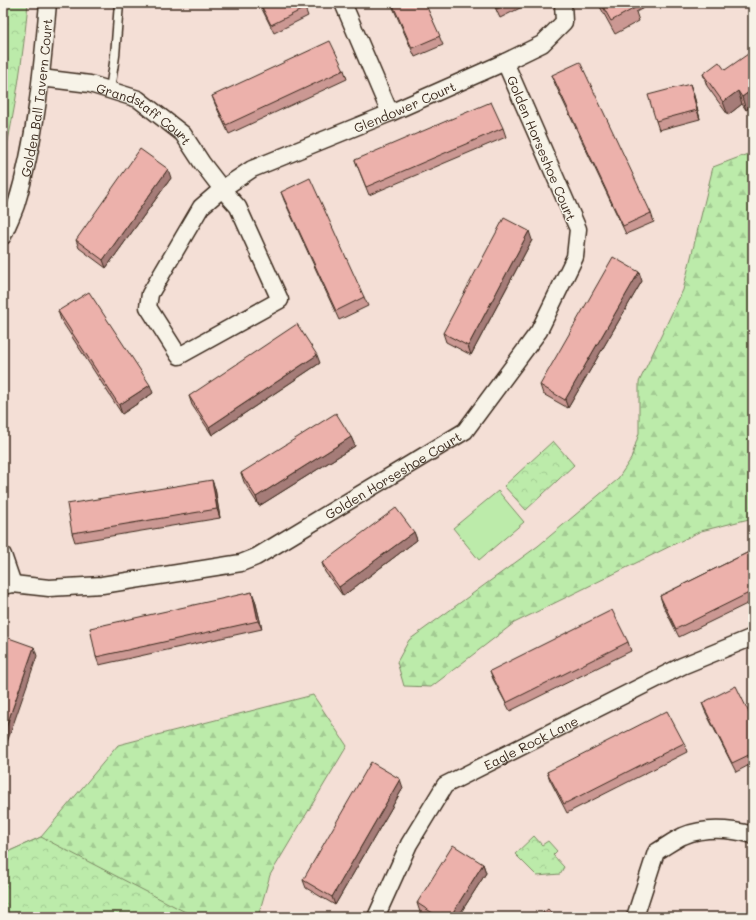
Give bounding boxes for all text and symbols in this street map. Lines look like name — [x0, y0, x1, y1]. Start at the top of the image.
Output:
street label: Golden Ball Tavern Court — [16, 18, 55, 179]
street label: Golden Horseshoe Court — [504, 73, 580, 223]
street label: Glendower Court — [351, 77, 458, 135]
street label: Grandstaff Court — [94, 78, 196, 148]
street label: Golden Horseshoe Court — [321, 427, 464, 522]
street label: Eagle Rock Lane — [480, 711, 581, 773]

